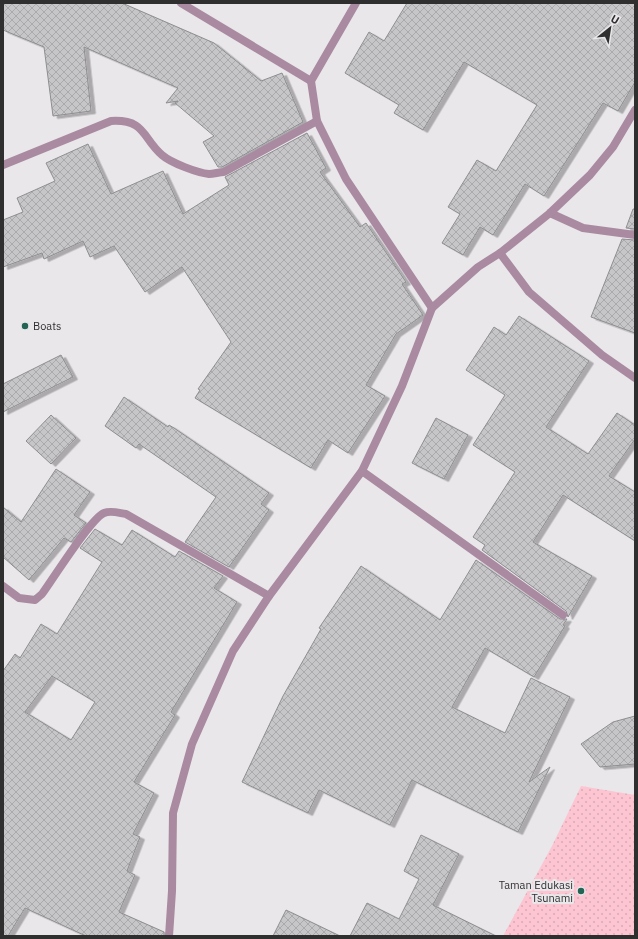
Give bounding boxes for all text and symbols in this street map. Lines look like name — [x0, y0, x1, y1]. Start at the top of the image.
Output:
north arrow — [590, 8, 630, 48]
text: U — [608, 11, 622, 27]
place label: Boats — [33, 319, 61, 333]
marker: Boats — [20, 321, 30, 331]
place label: Taman Edukasi Tsunami — [499, 878, 573, 905]
marker: Taman Edukasi Tsunami — [576, 886, 586, 896]

